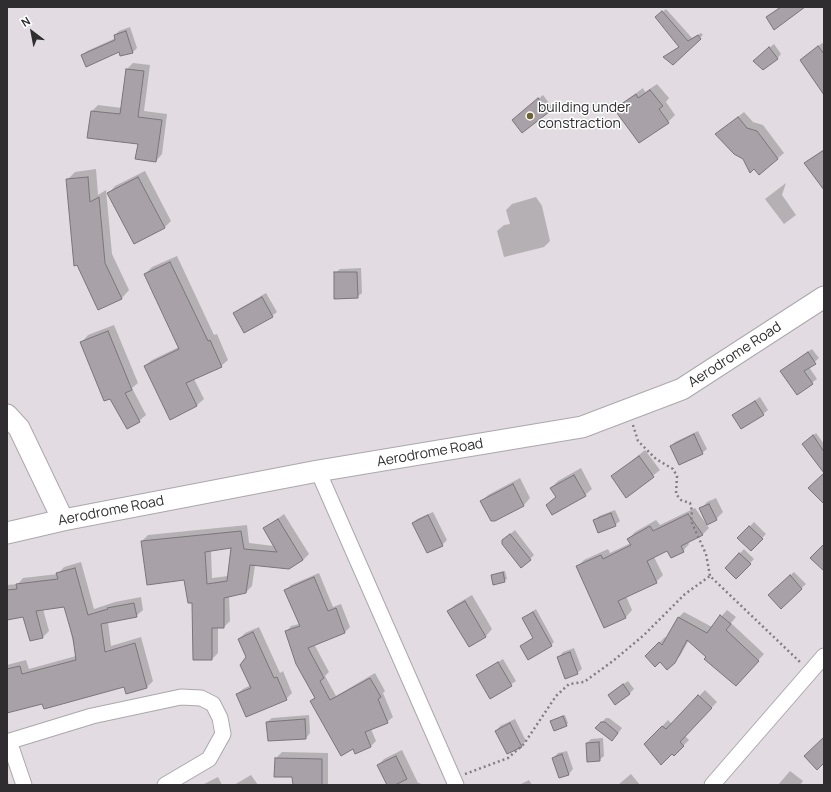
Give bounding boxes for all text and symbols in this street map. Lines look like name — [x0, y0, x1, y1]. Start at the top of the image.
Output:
north arrow — [12, 12, 52, 52]
text: N — [18, 13, 33, 30]
place label: building under constraction — [538, 100, 630, 132]
marker: building under constraction — [525, 111, 535, 121]
street label: Aerodrome Road — [685, 319, 785, 391]
street label: Aerodrome Road — [376, 435, 484, 471]
street label: Aerodrome Road — [57, 492, 165, 530]

